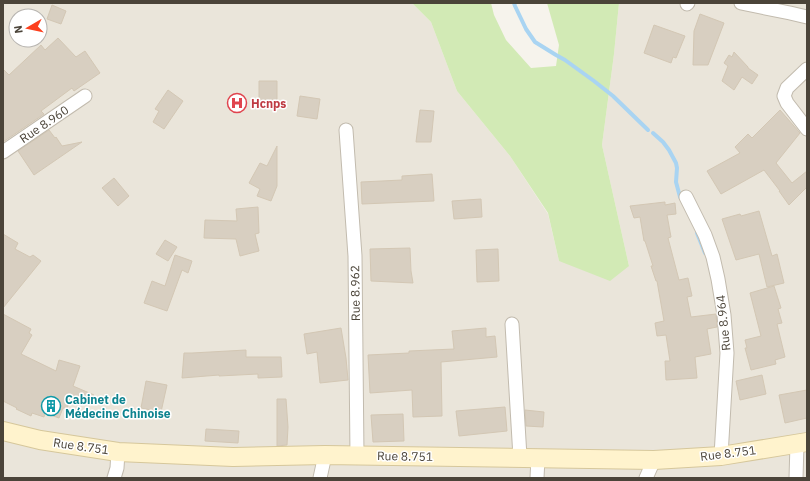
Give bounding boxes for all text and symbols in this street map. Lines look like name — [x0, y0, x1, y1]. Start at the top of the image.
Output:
north arrow — [8, 8, 48, 48]
text: N — [11, 25, 26, 35]
hospital icon: Hcnps — [226, 92, 248, 114]
place label: Hcnps — [251, 96, 286, 111]
street label: Rue 8.960 — [17, 102, 71, 146]
street label: Rue 8.962 — [347, 265, 363, 321]
street label: Rue 8.964 — [713, 294, 733, 352]
place label: Cabinet de Médecine Chinoise — [65, 392, 171, 421]
building icon: Cabinet de Médecine Chinoise — [40, 395, 62, 417]
street label: Rue 8.751 — [52, 435, 110, 457]
street label: Rue 8.751 — [699, 442, 757, 464]
street label: Rue 8.751 — [377, 448, 433, 464]

